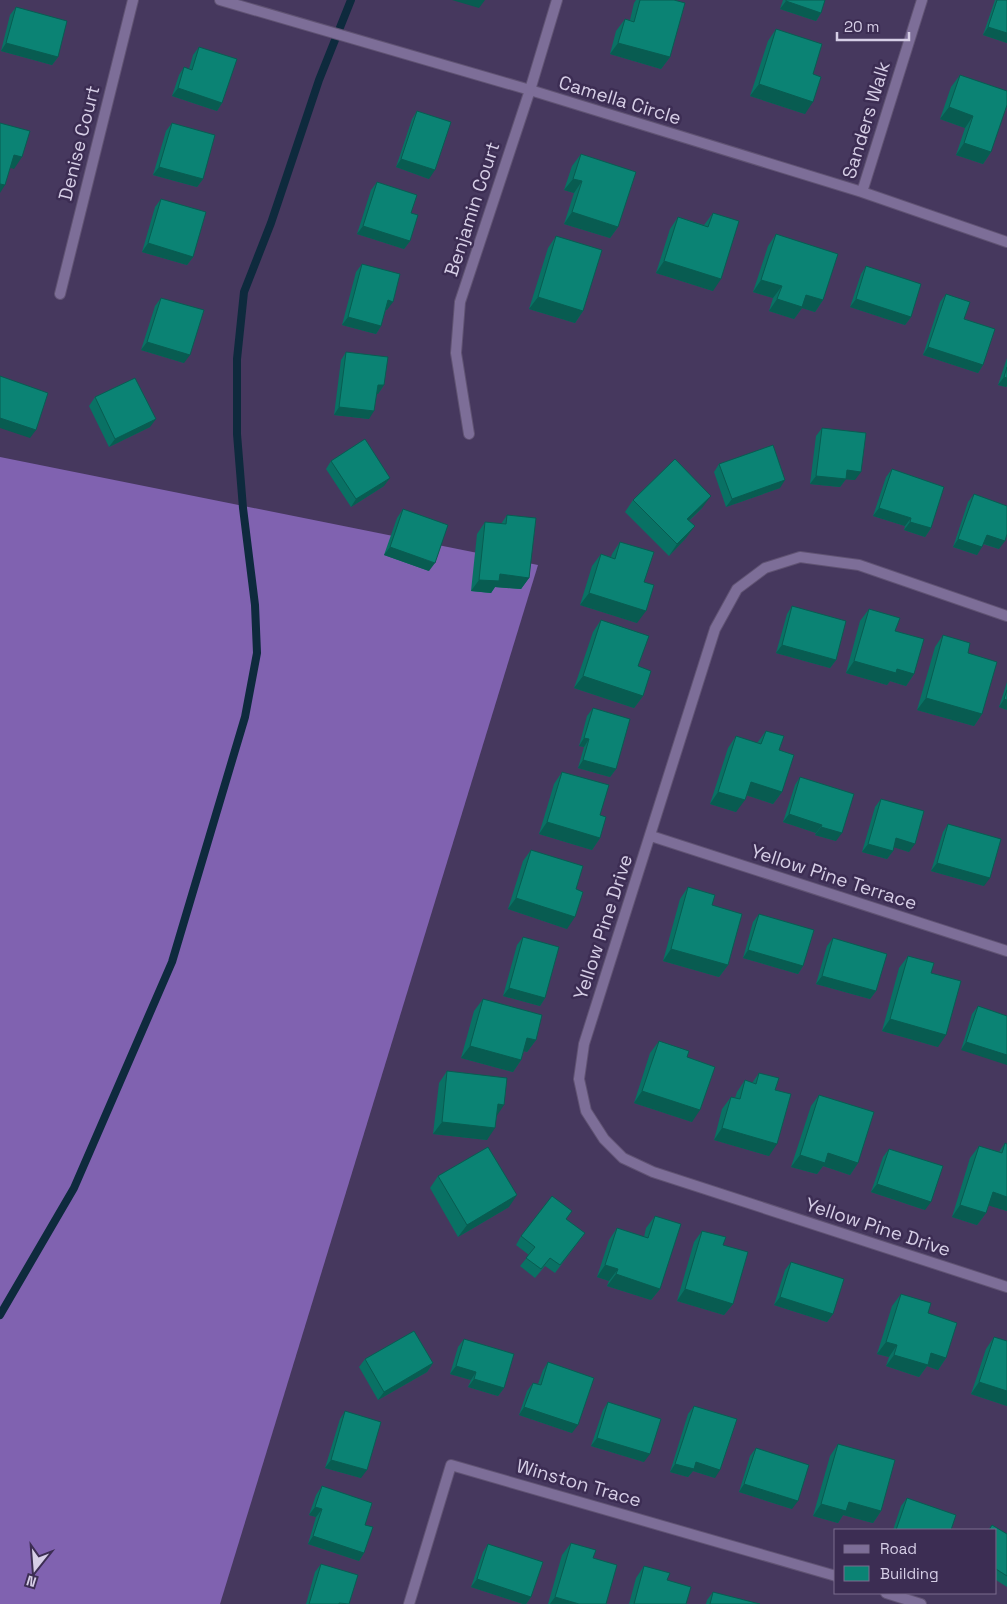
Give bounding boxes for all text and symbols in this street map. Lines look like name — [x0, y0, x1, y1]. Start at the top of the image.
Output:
scale bar — [837, 10, 910, 42]
text: 20 m — [844, 17, 879, 36]
street label: Sanders Walk — [836, 58, 896, 182]
street label: Camella Circle — [556, 70, 684, 130]
street label: Denise Court — [53, 83, 105, 203]
street label: Benjamin Court — [438, 139, 506, 279]
street label: Yellow Pine Terrace — [748, 838, 920, 916]
street label: Yellow Pine Drive — [568, 851, 638, 1003]
street label: Yellow Pine Drive — [802, 1192, 954, 1262]
street label: Winston Trace — [514, 1453, 644, 1513]
legend — [834, 1529, 997, 1594]
text: Road — [880, 1539, 917, 1558]
north arrow — [10, 1544, 60, 1594]
text: Building — [880, 1564, 939, 1583]
text: N — [24, 1571, 38, 1591]

